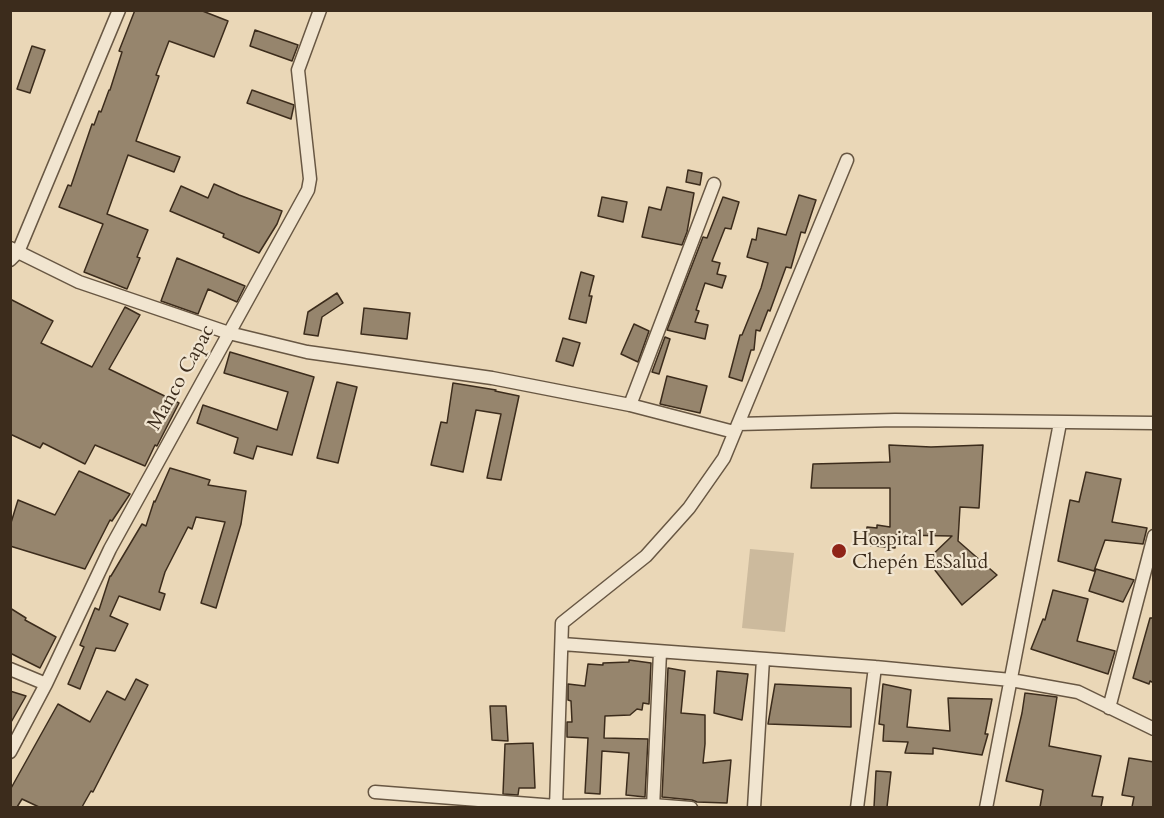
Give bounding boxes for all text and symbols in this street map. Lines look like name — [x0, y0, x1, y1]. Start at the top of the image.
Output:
street label: Manco Capac — [143, 321, 221, 435]
place label: Hospital I Chepén EsSalud — [852, 528, 988, 575]
marker: Hospital I Chepén EsSalud — [830, 542, 848, 560]

